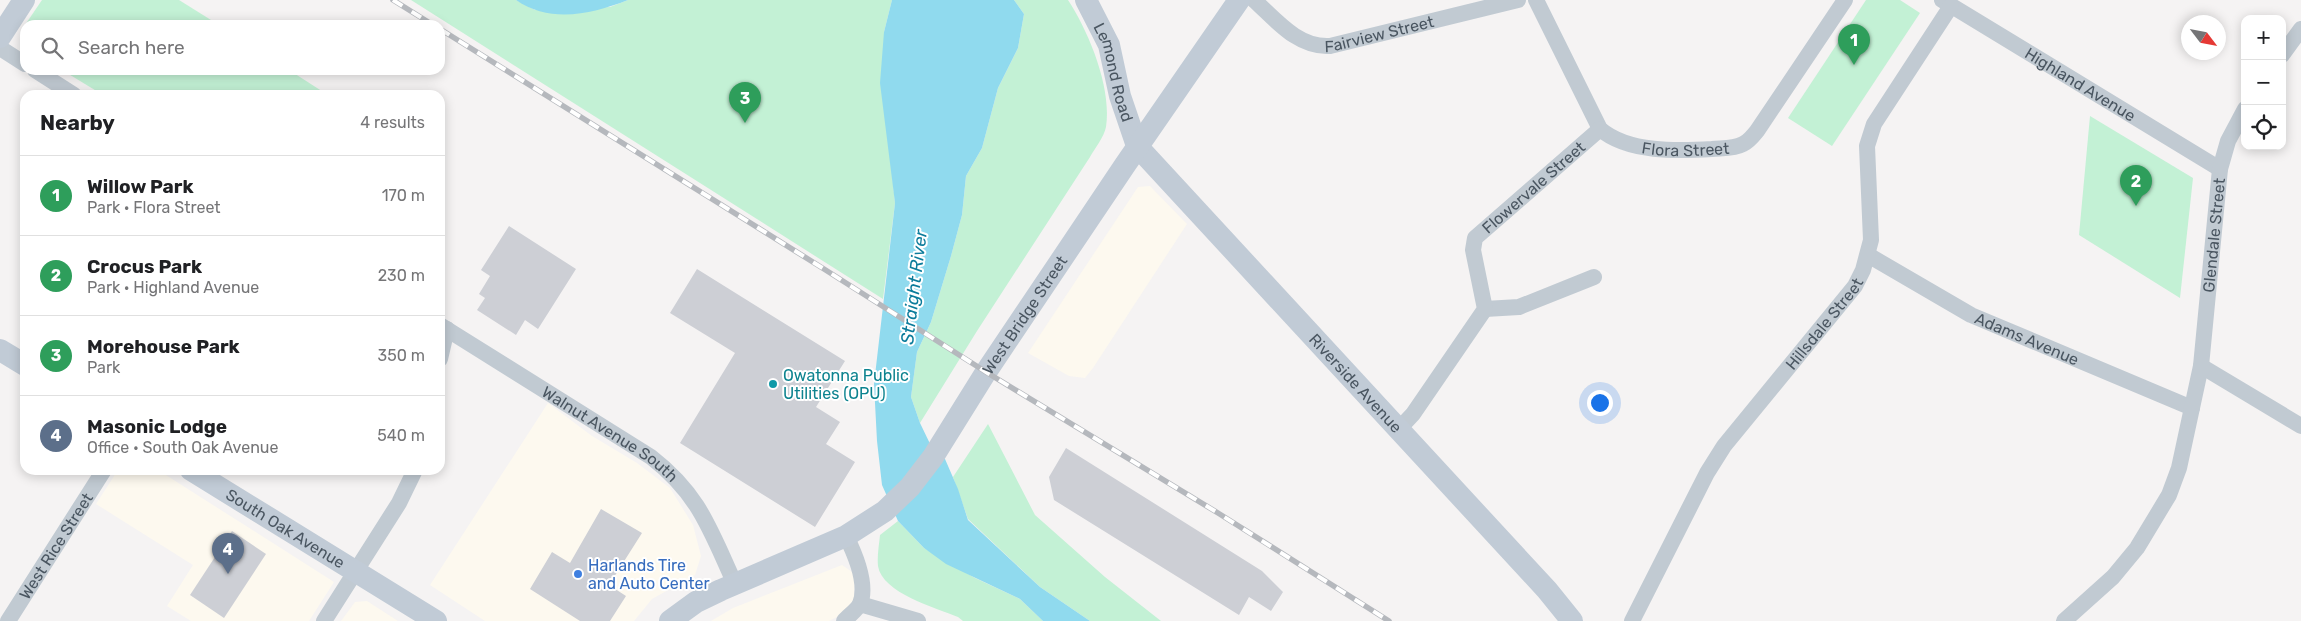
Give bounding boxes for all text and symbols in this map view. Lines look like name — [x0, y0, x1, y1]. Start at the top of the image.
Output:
street label: Fairview Street — [1324, 11, 1436, 56]
north arrow — [2181, 15, 2226, 60]
map controls — [2241, 15, 2286, 150]
button: + — [2241, 15, 2286, 60]
search box — [20, 20, 445, 75]
street label: Lemond Road — [1090, 20, 1138, 124]
pin: 1 — [1838, 24, 1870, 65]
icon: search — [38, 34, 66, 62]
text: Search here — [78, 36, 185, 59]
street label: Highland Avenue — [2022, 43, 2139, 125]
button: − — [2241, 60, 2286, 105]
pin: 3 — [729, 82, 761, 123]
button: locate — [2241, 105, 2286, 150]
text: Nearby — [40, 110, 115, 135]
text: 4 results — [360, 113, 425, 132]
street label: Flowervale Street — [1478, 137, 1589, 237]
street label: Flora Street — [1641, 138, 1730, 160]
pin: 2 — [2120, 165, 2152, 206]
text: Willow Park — [87, 175, 194, 198]
street label: Glendale Street — [2199, 177, 2229, 293]
text: 1 — [52, 186, 60, 205]
text: 170 m — [382, 186, 425, 205]
text: Park · Flora Street — [87, 198, 221, 217]
water label: Straight River — [896, 227, 932, 346]
street label: West Bridge Street — [978, 252, 1071, 378]
text: Crocus Park — [87, 255, 202, 278]
text: 2 — [51, 266, 61, 285]
text: 230 m — [378, 266, 425, 285]
street label: Hillsdale Street — [1781, 275, 1867, 373]
text: Park · Highland Avenue — [87, 278, 259, 297]
street label: Adams Avenue — [1972, 308, 2082, 369]
street label: Riverside Avenue — [1305, 329, 1406, 436]
text: Morehouse Park — [87, 335, 240, 358]
text: 3 — [51, 346, 61, 365]
text: 350 m — [378, 346, 425, 365]
text: Park — [87, 358, 120, 377]
place label: Owatonna Public Utilities (OPU) — [783, 366, 909, 403]
marker: Owatonna Public Utilities (OPU) — [767, 378, 779, 390]
street label: Walnut Avenue South — [539, 382, 682, 486]
your location — [1587, 390, 1613, 416]
text: Masonic Lodge — [87, 415, 227, 438]
text: 4 — [51, 426, 61, 445]
text: 540 m — [377, 426, 425, 445]
text: Office · South Oak Avenue — [87, 438, 278, 457]
street label: South Oak Avenue — [223, 484, 348, 572]
street label: West Rice Street — [15, 489, 97, 603]
pin: 4 — [212, 533, 244, 574]
place label: Harlands Tire and Auto Center — [588, 556, 710, 593]
marker: Harlands Tire and Auto Center — [572, 568, 584, 580]

